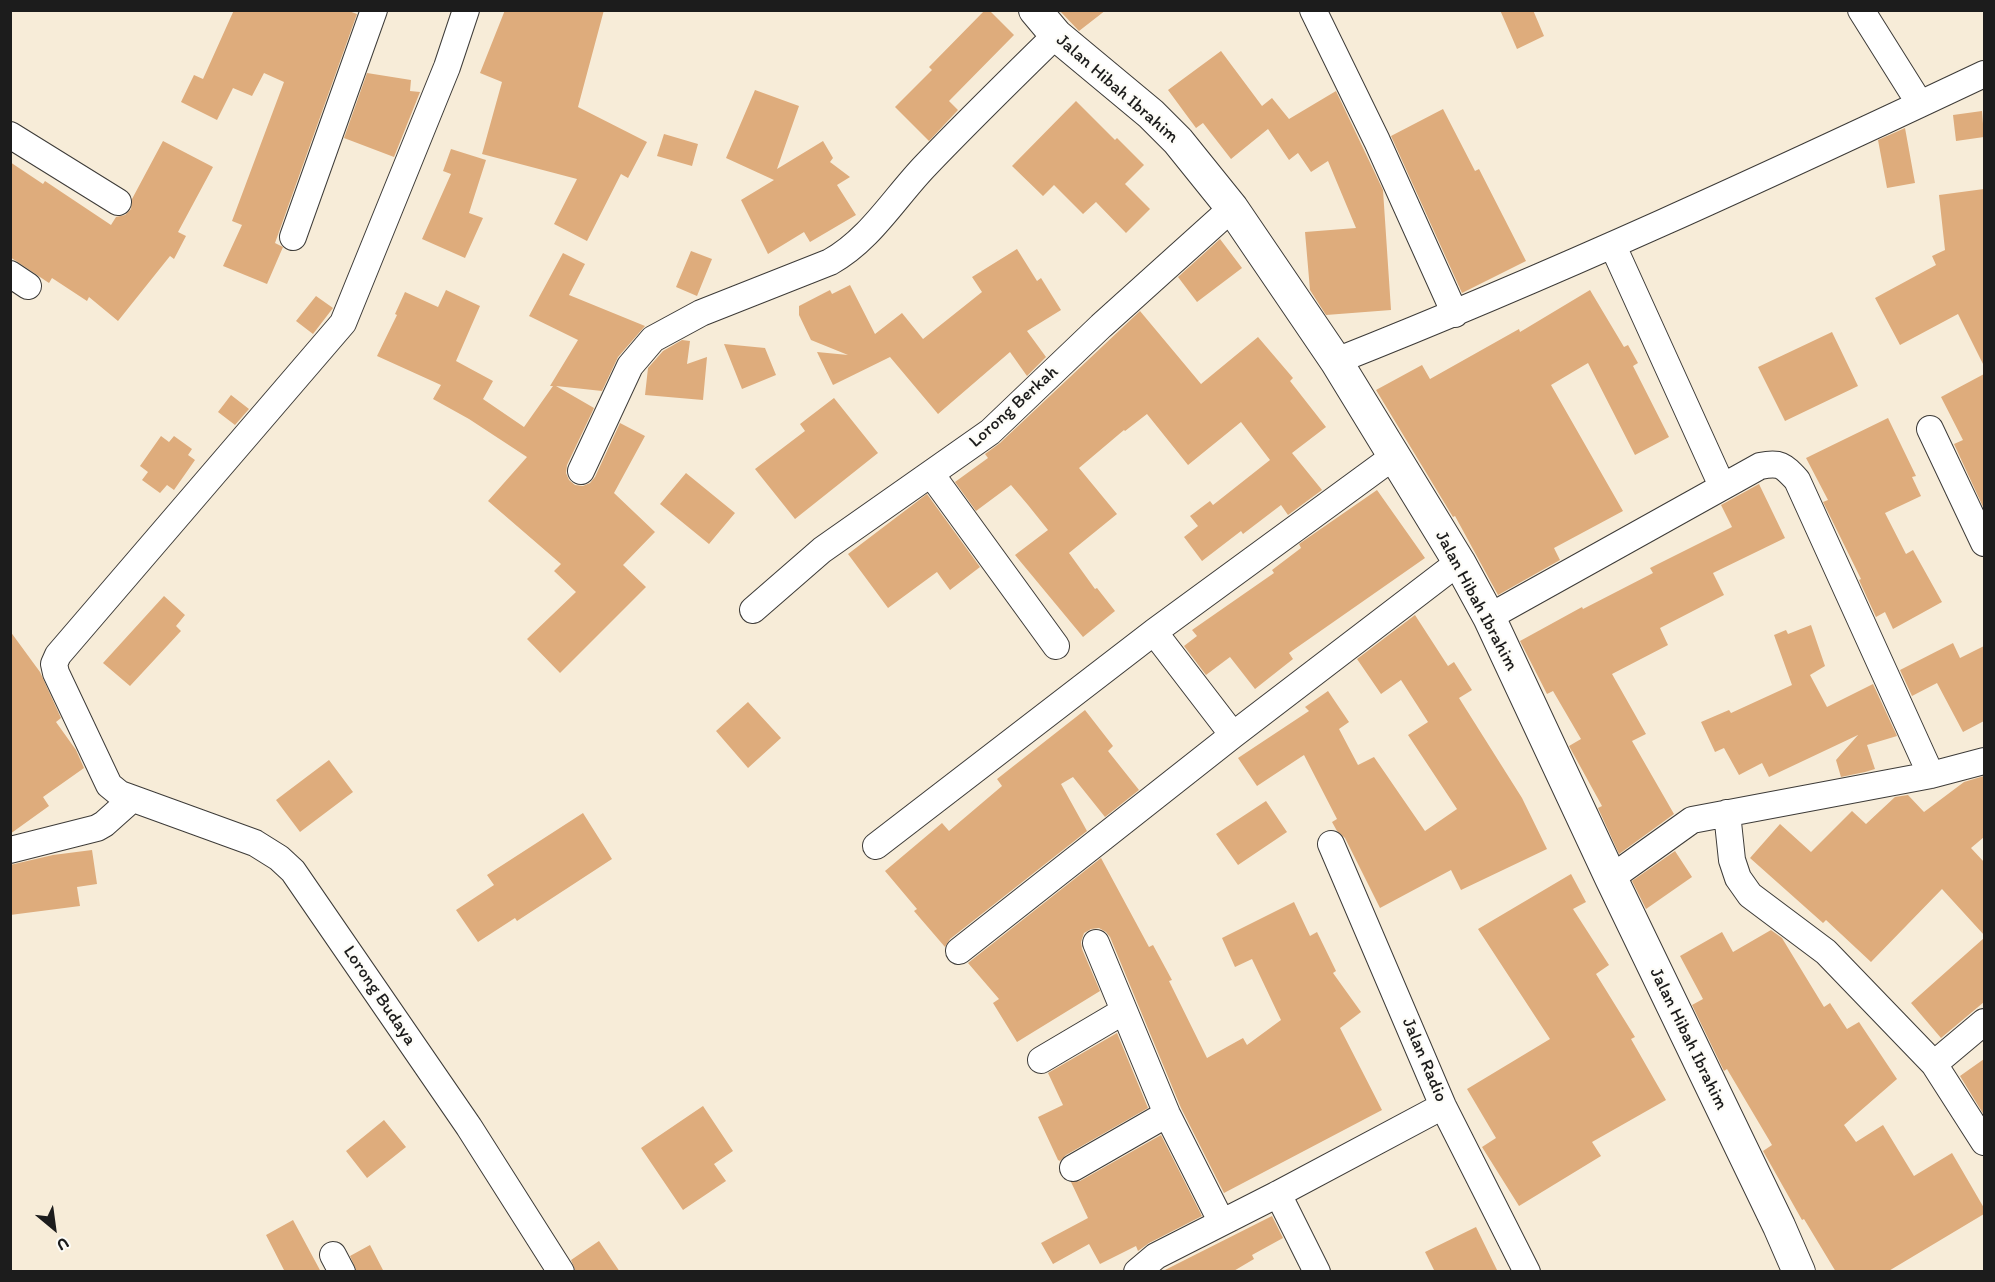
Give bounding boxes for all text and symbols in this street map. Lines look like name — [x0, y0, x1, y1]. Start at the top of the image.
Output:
street label: Jalan Hibah Ibrahim — [1051, 30, 1183, 148]
street label: Lorong Berkah — [965, 361, 1063, 453]
street label: Jalan Hibah Ibrahim — [1430, 527, 1522, 675]
street label: Lorong Budaya — [338, 942, 420, 1050]
street label: Jalan Hibah Ibrahim — [1644, 964, 1732, 1114]
street label: Jalan Radio — [1397, 1015, 1451, 1105]
north arrow — [24, 1198, 84, 1258]
text: U — [54, 1233, 72, 1255]

